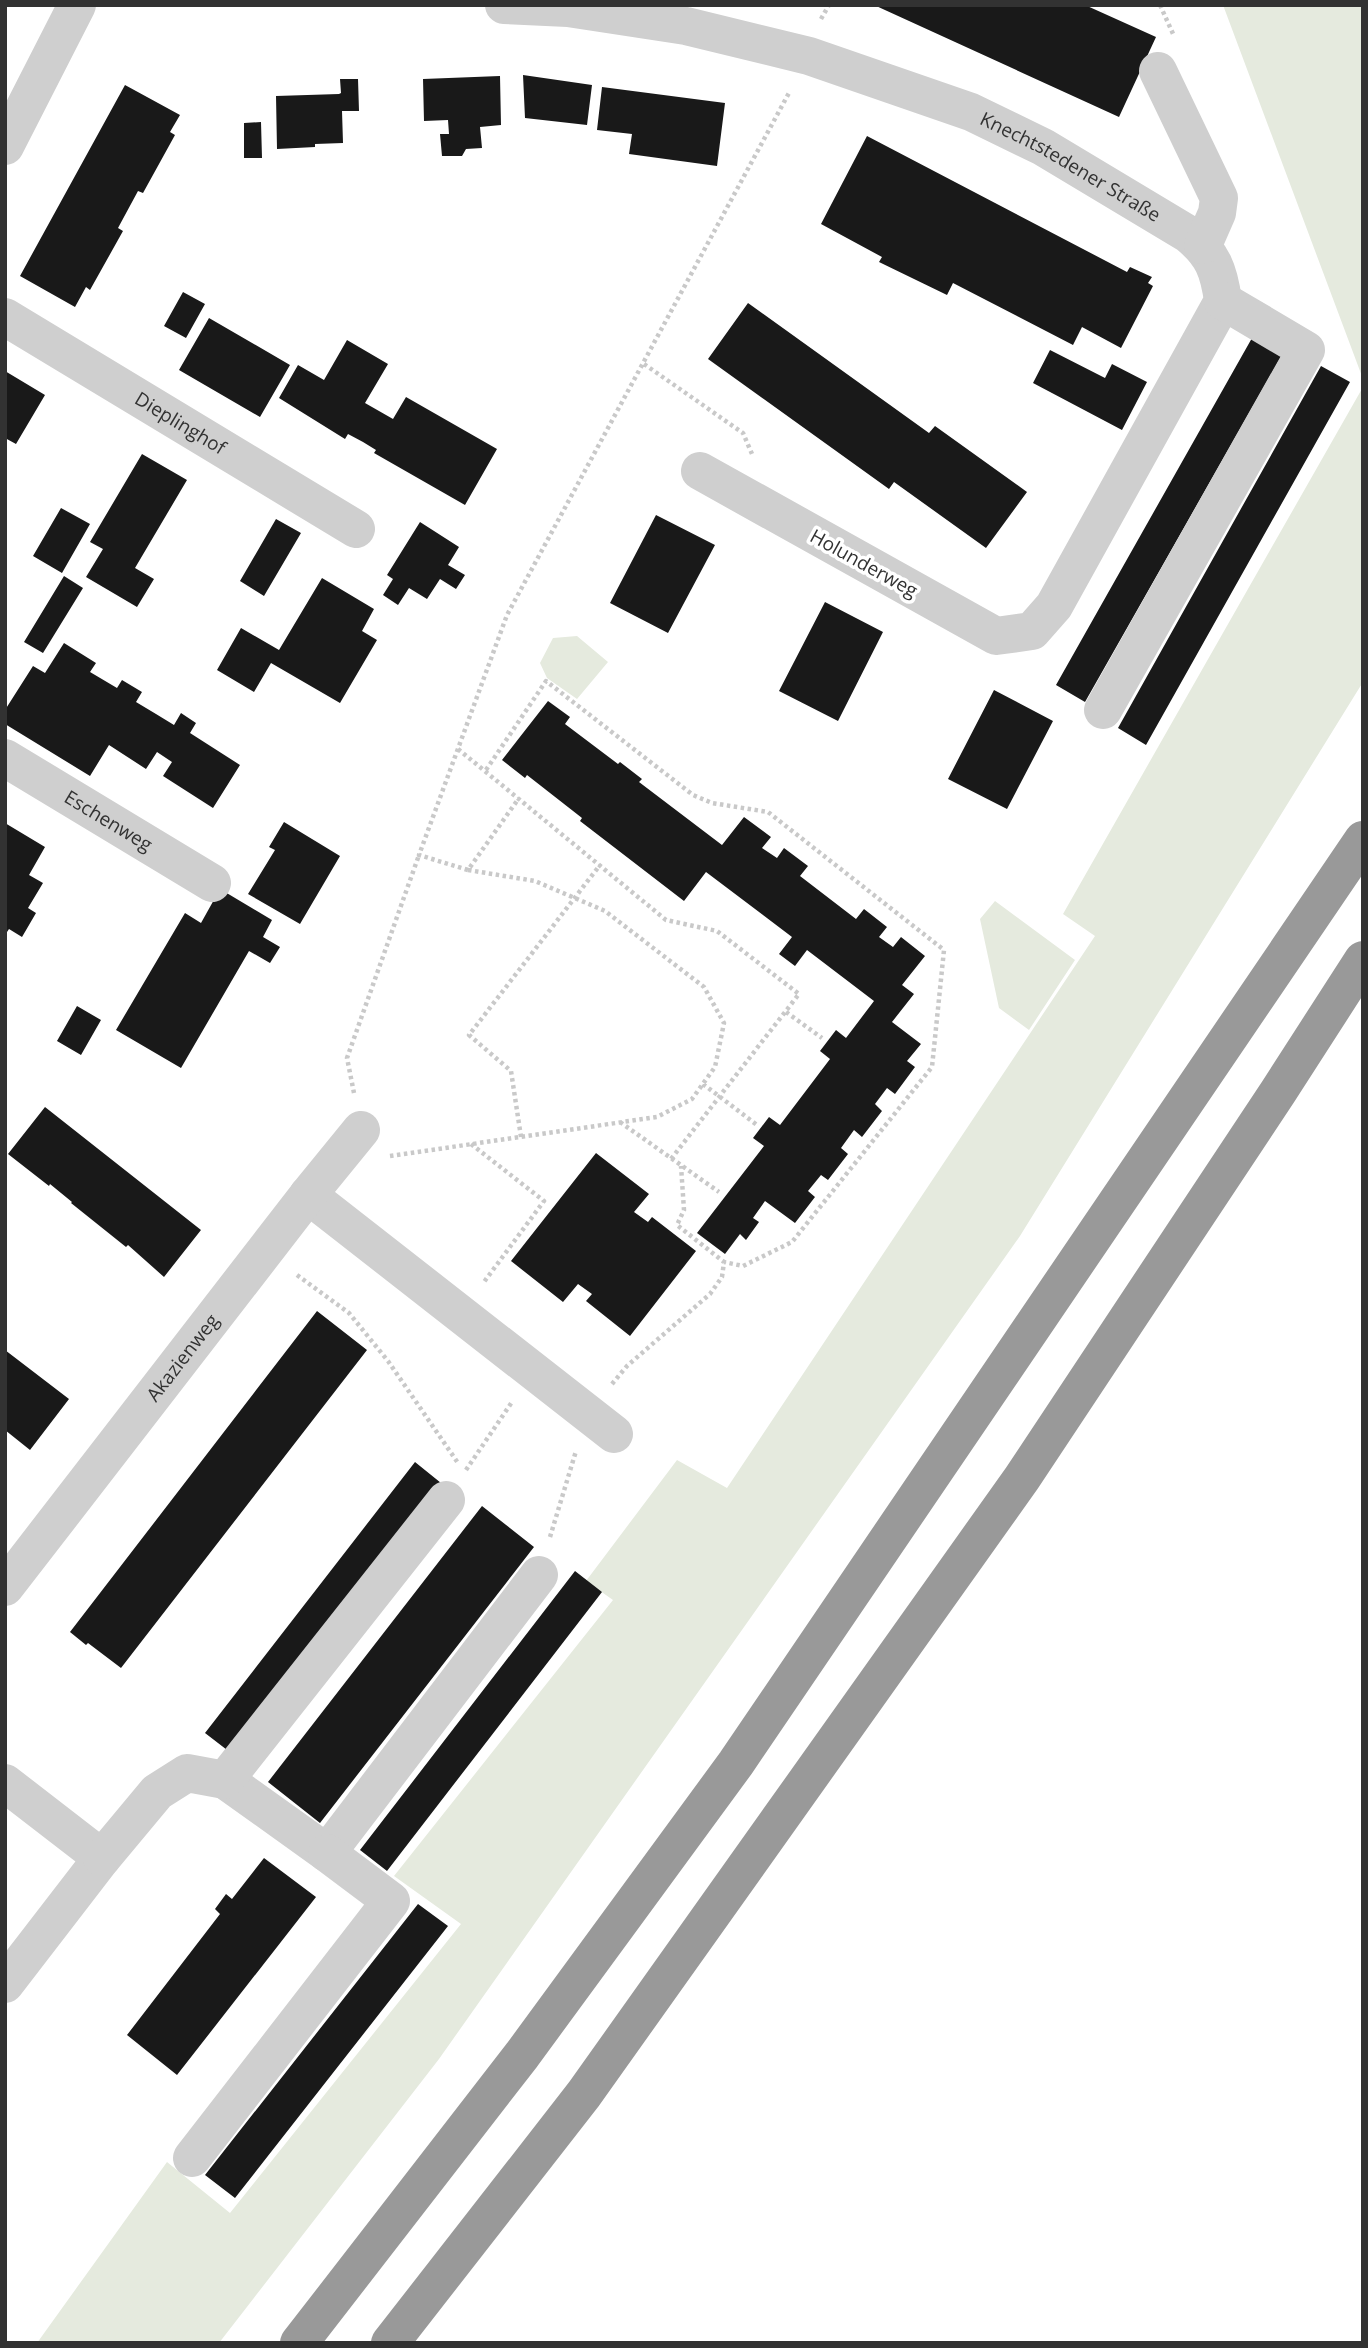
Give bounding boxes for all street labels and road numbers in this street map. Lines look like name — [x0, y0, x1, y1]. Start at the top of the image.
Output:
street label: Knechtstedener Straße — [976, 105, 1166, 228]
street label: Dieplinghof — [130, 385, 232, 461]
street label: Holunderweg — [806, 523, 922, 603]
street label: Eschenweg — [60, 784, 157, 857]
street label: Akazienweg — [140, 1308, 225, 1407]

